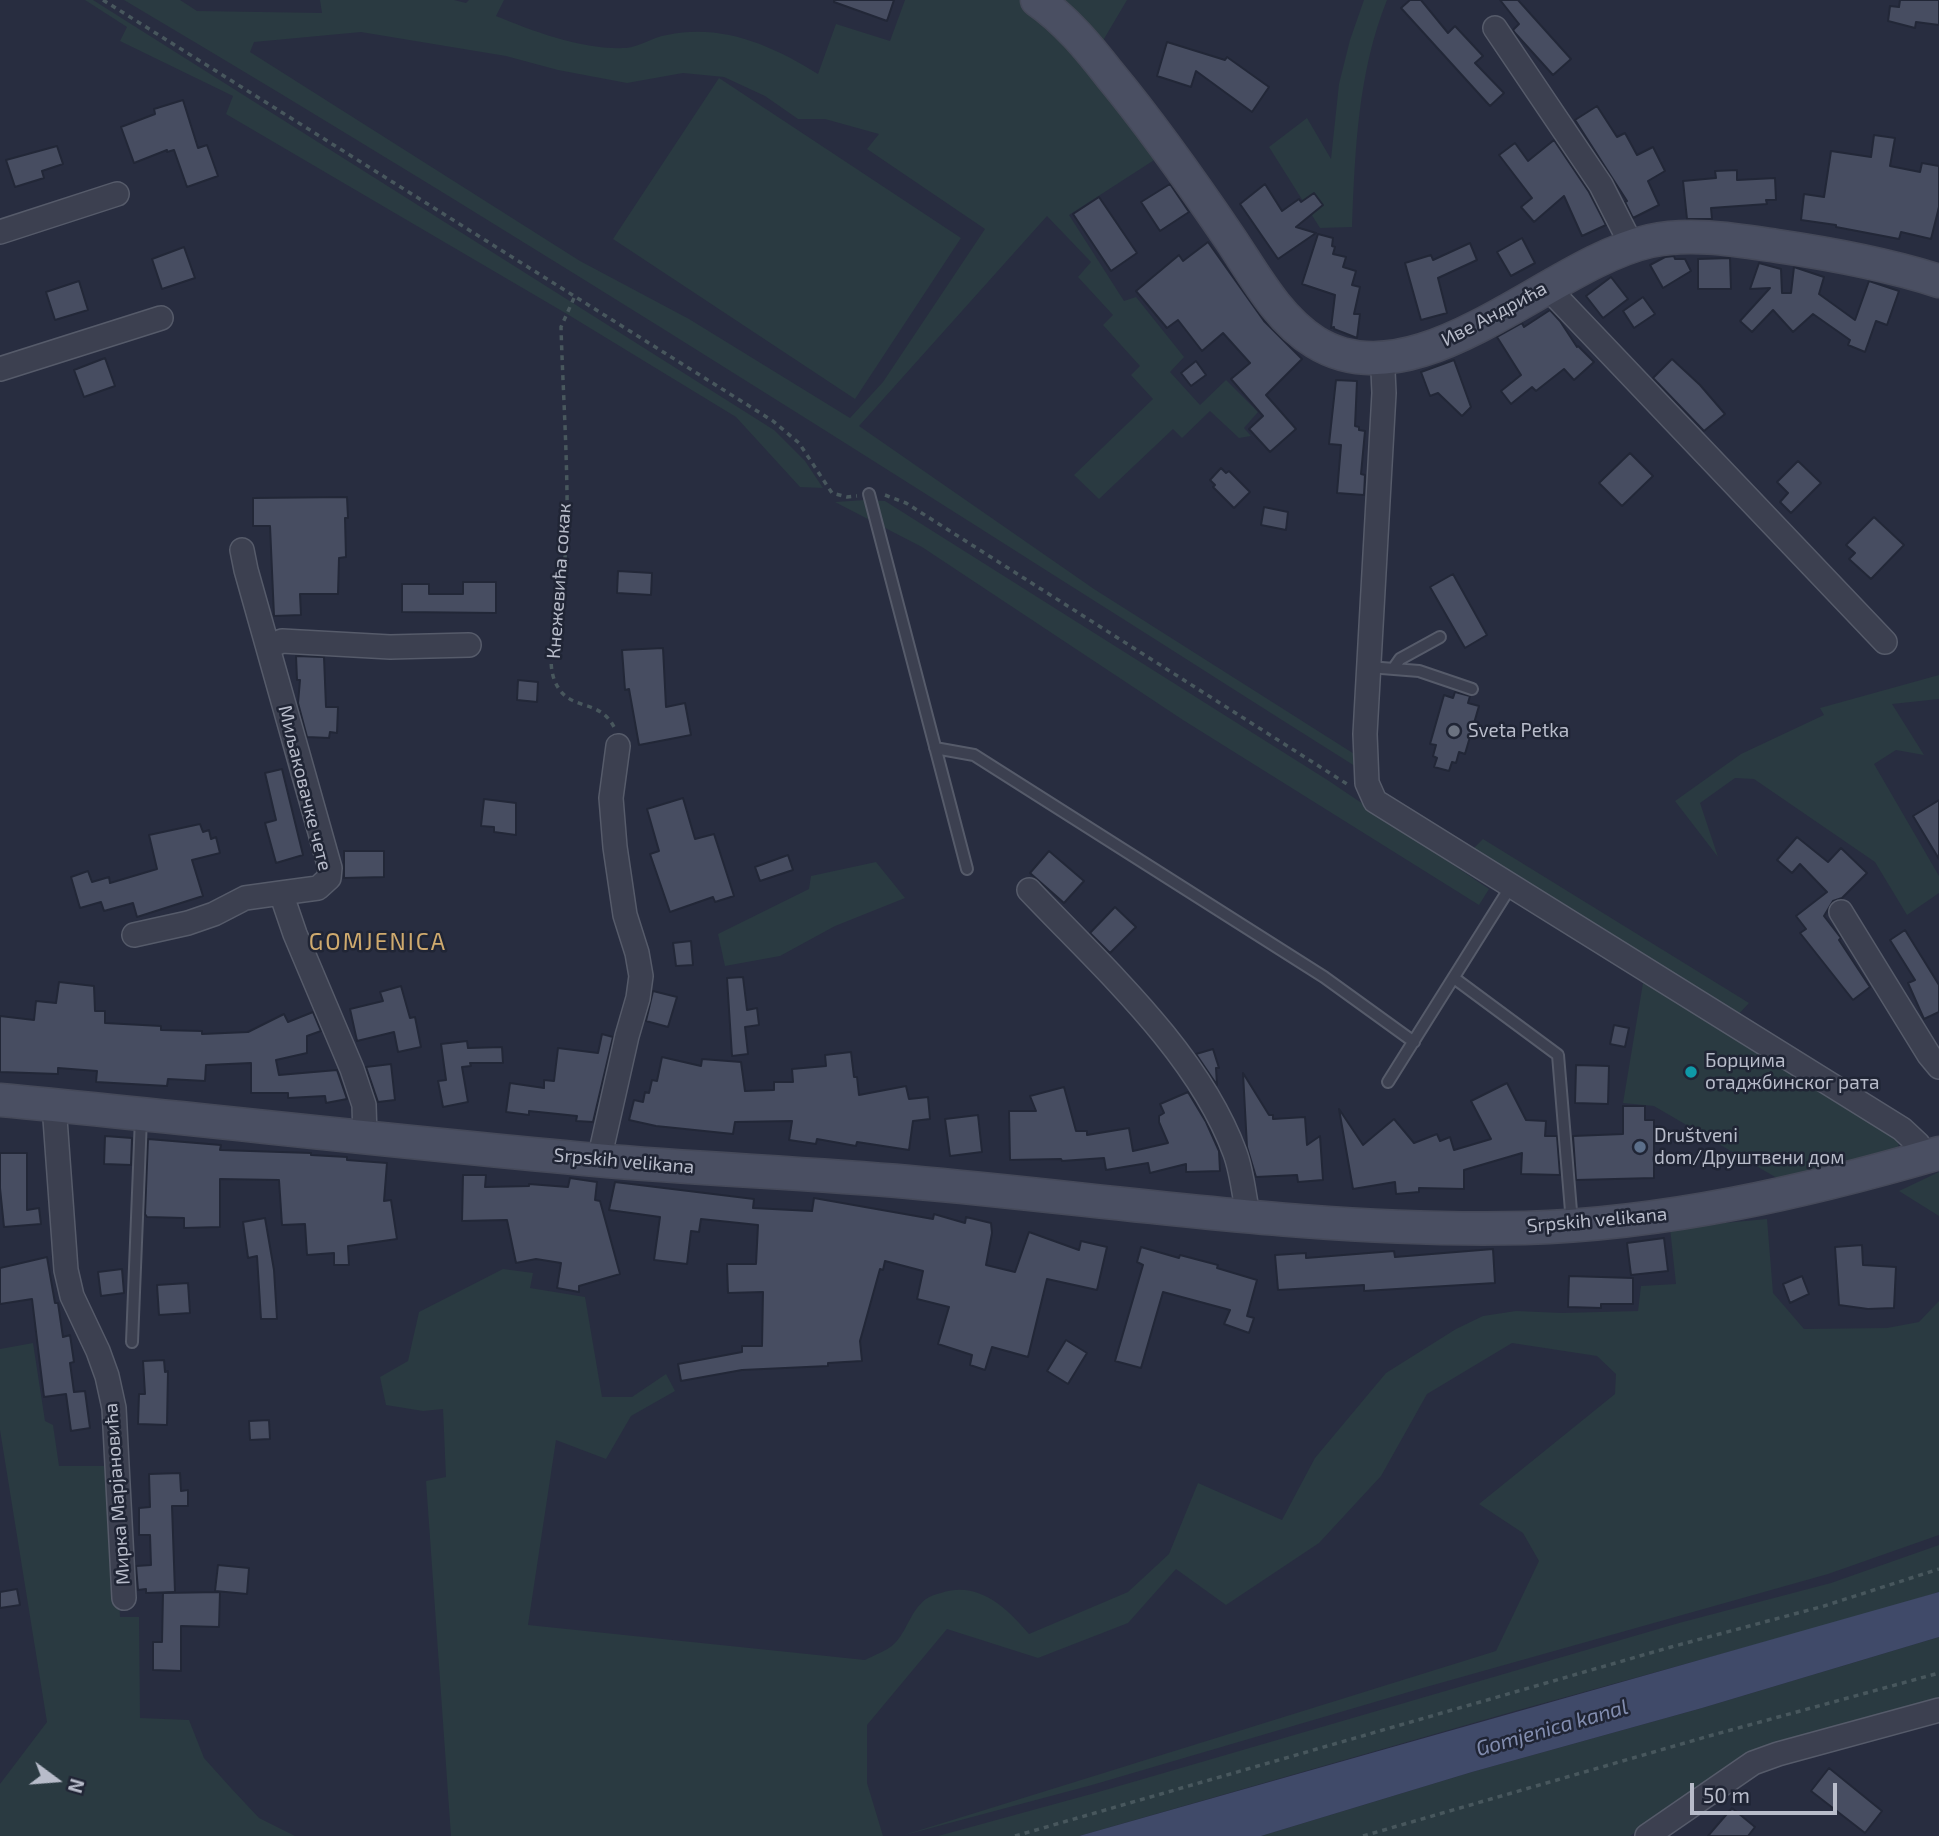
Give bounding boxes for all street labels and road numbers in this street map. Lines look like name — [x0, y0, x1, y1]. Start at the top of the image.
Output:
street label: Иве Андрића — [1437, 277, 1551, 351]
street label: Кнежевића сокак — [542, 502, 576, 660]
street label: Миљаковачке чете — [273, 703, 337, 873]
street label: Srpskih velikana — [553, 1144, 695, 1178]
street label: Srpskih velikana — [1526, 1203, 1668, 1237]
street label: Мирка Марјановића — [99, 1402, 135, 1586]

